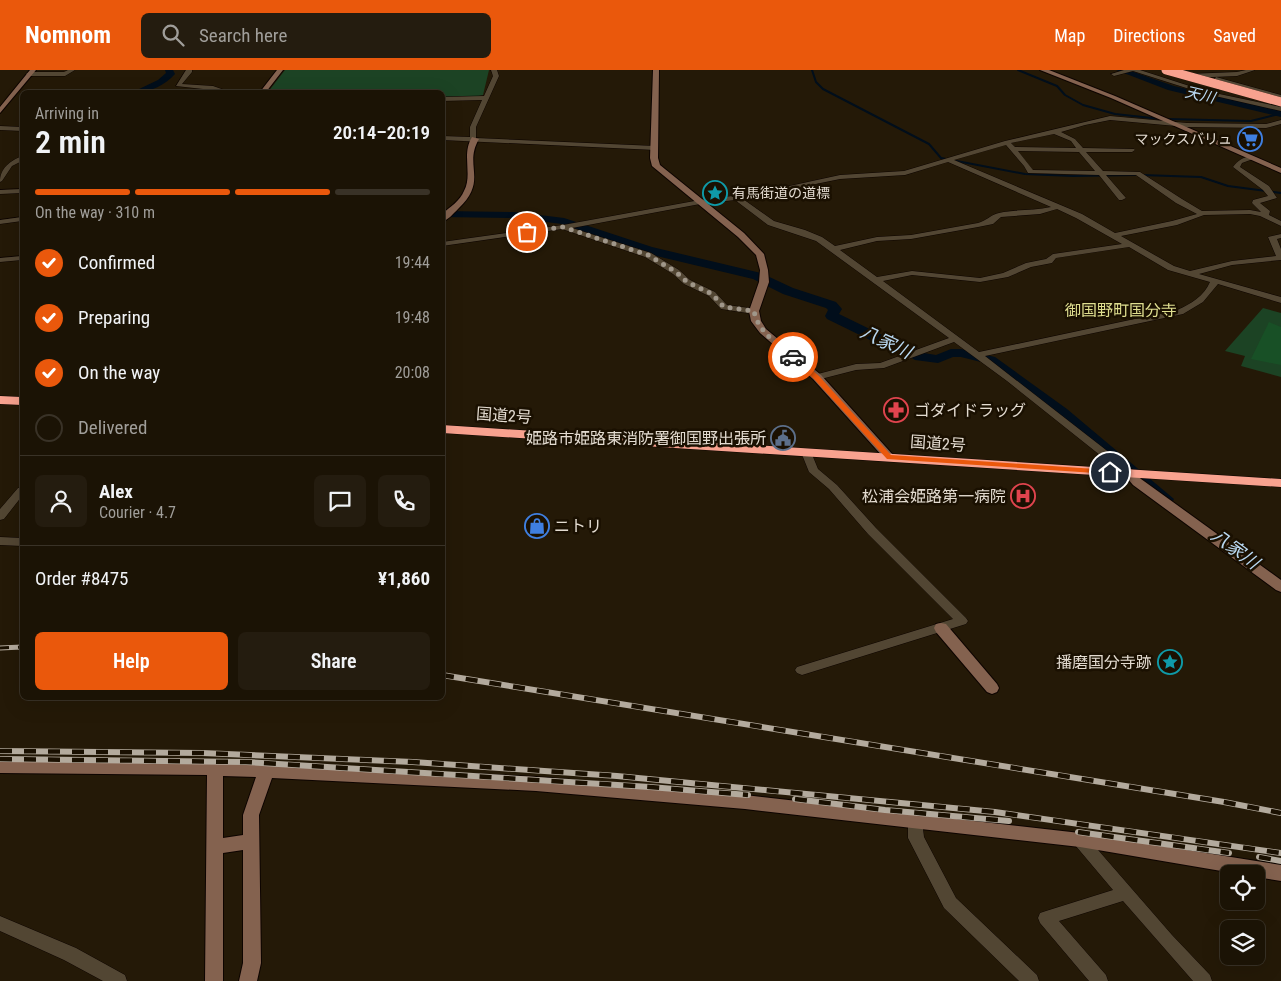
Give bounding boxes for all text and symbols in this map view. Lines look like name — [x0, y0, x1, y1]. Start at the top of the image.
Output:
search box — [141, 13, 491, 58]
text: Nomnom — [25, 21, 111, 49]
icon: search — [159, 21, 187, 49]
text: Search here — [199, 24, 287, 47]
text: Map — [1054, 25, 1085, 46]
text: Directions — [1113, 25, 1185, 46]
text: Saved — [1213, 25, 1256, 46]
water label: 天川 — [1183, 83, 1219, 108]
text: Arriving in — [35, 104, 99, 123]
text: 20:14–20:19 — [333, 121, 430, 144]
text: 2 min — [35, 123, 106, 161]
supermarket icon: マックスバリュ — [1237, 126, 1263, 152]
place label: マックスバリュ — [1134, 131, 1232, 147]
place icon: 有馬街道の道標 — [702, 180, 728, 206]
place label: 有馬街道の道標 — [732, 185, 830, 201]
text: On the way · 310 m — [35, 203, 155, 222]
pin — [506, 211, 548, 253]
icon: bag — [513, 218, 541, 246]
icon: check — [35, 249, 63, 277]
text: Confirmed — [78, 251, 155, 274]
text: 19:44 — [395, 253, 430, 272]
district label: 御国野町国分寺 — [1065, 301, 1177, 320]
icon: check — [35, 304, 63, 332]
text: Preparing — [78, 306, 150, 329]
text: 19:48 — [395, 308, 430, 327]
water label: 八家川 — [857, 321, 917, 363]
courier — [768, 332, 818, 382]
icon: car — [779, 343, 807, 371]
icon: check — [35, 359, 63, 387]
text: On the way — [78, 361, 160, 384]
text: 20:08 — [395, 363, 430, 382]
pharmacy icon: ゴダイドラッグ — [883, 397, 909, 423]
place label: ゴダイドラッグ — [914, 401, 1026, 420]
street label: 国道2号 — [475, 404, 533, 427]
text: Delivered — [78, 416, 147, 439]
public building icon: 姫路市姫路東消防署御国野出張所 — [770, 425, 796, 451]
place label: 姫路市姫路東消防署御国野出張所 — [526, 429, 766, 448]
street label: 国道2号 — [909, 432, 967, 455]
pin — [1089, 451, 1131, 493]
icon: home — [1096, 458, 1124, 486]
button: person — [35, 475, 87, 527]
button: chat — [314, 475, 366, 527]
button: phone — [378, 475, 430, 527]
text: Alex — [99, 480, 133, 503]
hospital icon: 松浦会姫路第一病院 — [1010, 483, 1036, 509]
place label: 松浦会姫路第一病院 — [862, 487, 1006, 506]
text: Courier · 4.7 — [99, 503, 176, 522]
shop icon: ニトリ — [524, 513, 550, 539]
place label: ニトリ — [554, 517, 602, 536]
water label: 八家川 — [1207, 524, 1265, 574]
text: Order #8475 — [35, 567, 128, 590]
text: ¥1,860 — [378, 567, 430, 590]
button: Help — [35, 632, 228, 690]
button: Share — [238, 632, 430, 690]
place icon: 播磨国分寺跡 — [1157, 649, 1183, 675]
place label: 播磨国分寺跡 — [1056, 653, 1152, 672]
map controls — [1220, 865, 1265, 965]
button: locate — [1220, 865, 1265, 910]
button: layers — [1220, 920, 1265, 965]

